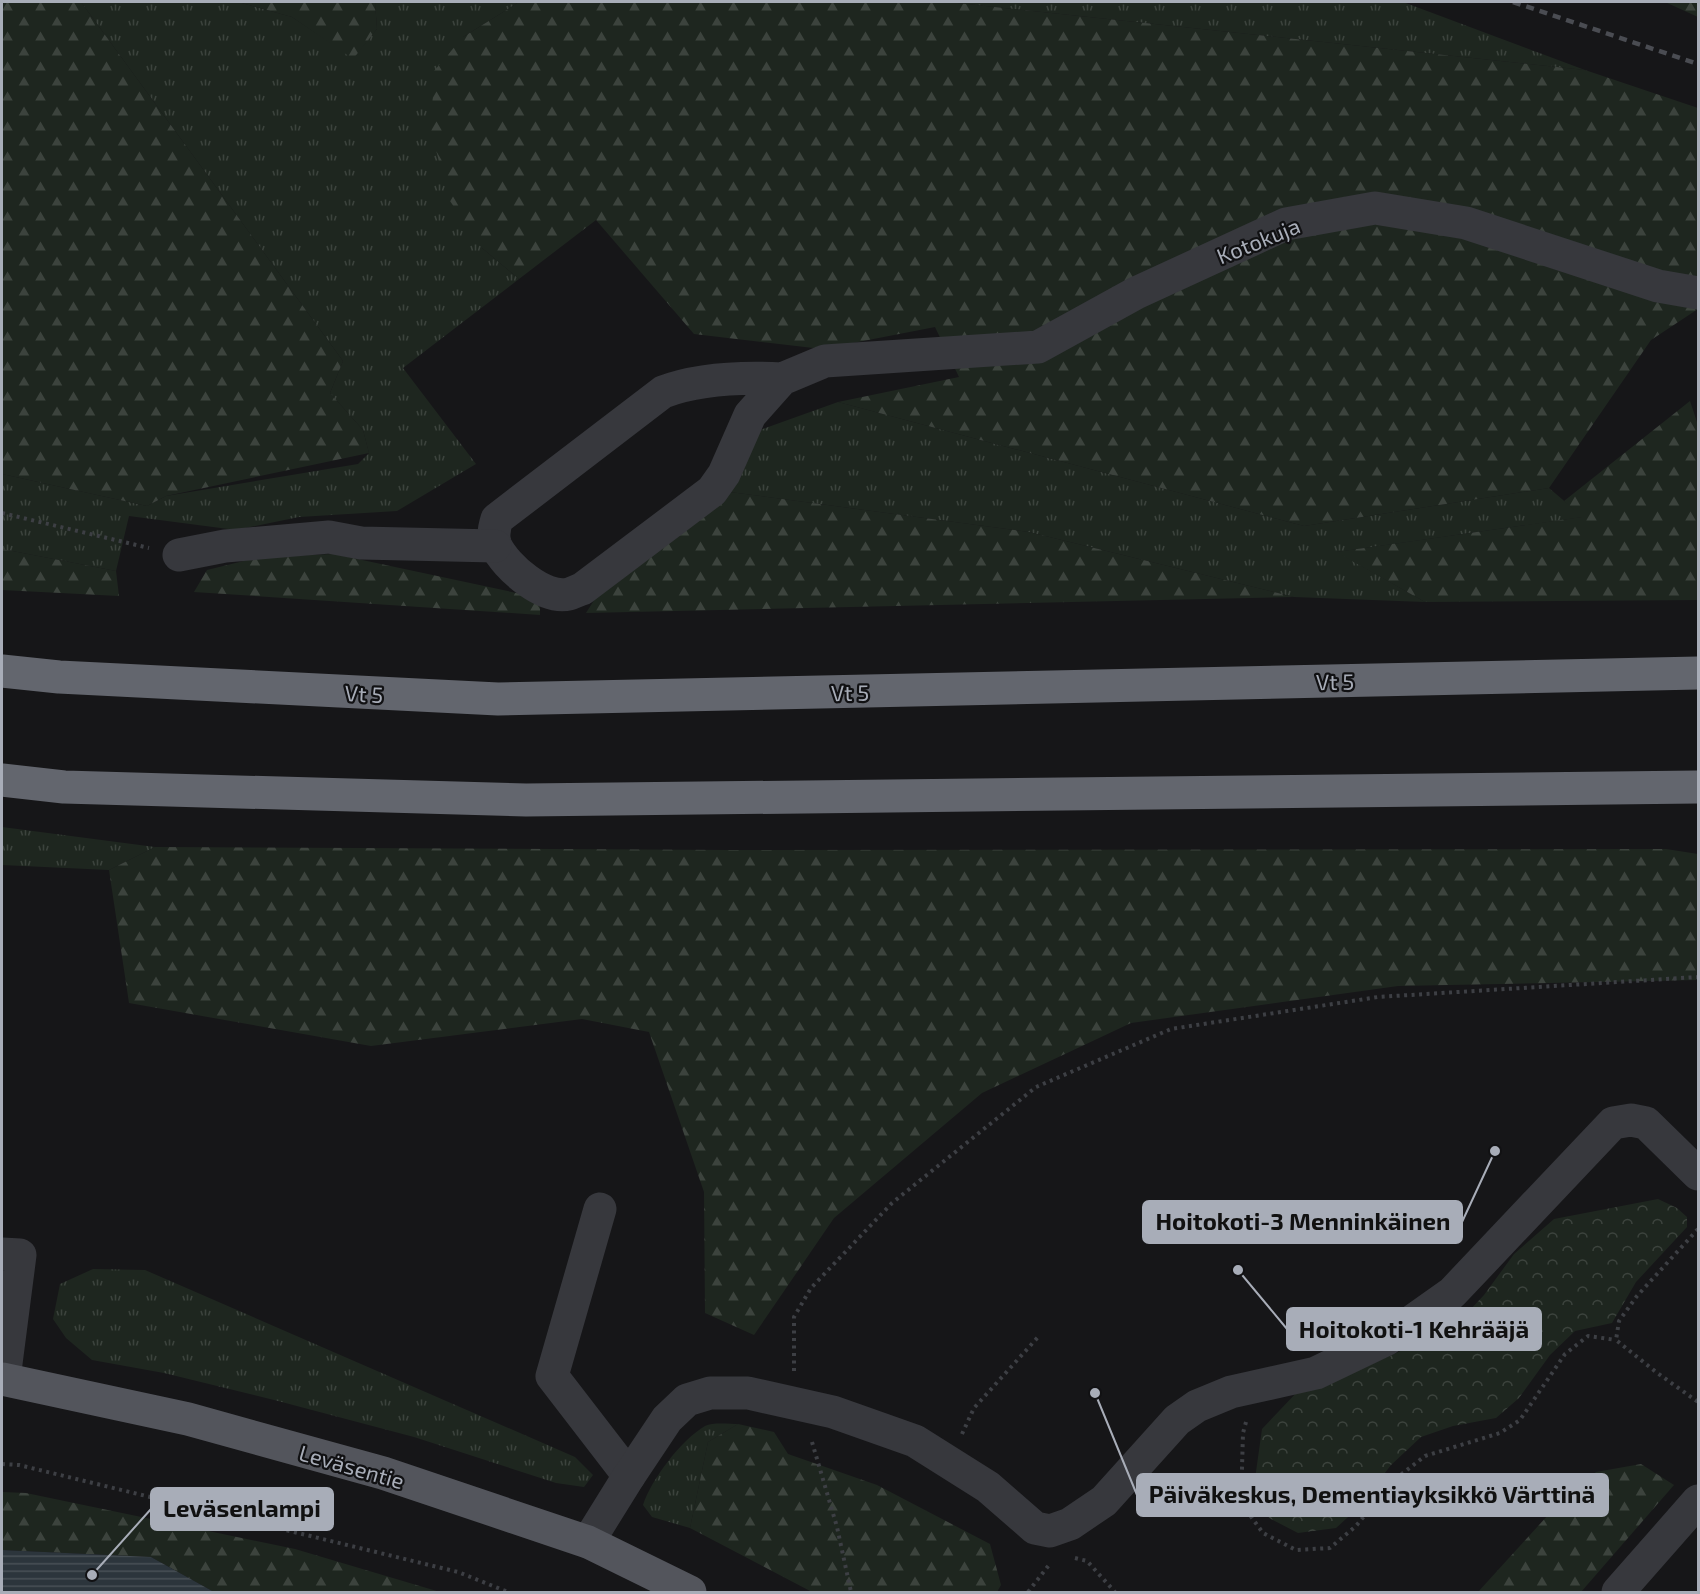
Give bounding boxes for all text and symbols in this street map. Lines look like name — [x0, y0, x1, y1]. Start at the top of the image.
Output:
street label: Kotokuja — [1213, 212, 1304, 269]
street label: Vt 5 — [1316, 668, 1354, 694]
street label: Vt 5 — [344, 679, 384, 707]
street label: Vt 5 — [831, 679, 869, 705]
callout: Hoitokoti-3 Menninkäinen — [1143, 1201, 1462, 1243]
text: Hoitokoti-3 Menninkäinen — [1155, 1206, 1451, 1235]
callout: Hoitokoti-1 Kehrääjä — [1287, 1308, 1541, 1350]
text: Hoitokoti-1 Kehrääjä — [1299, 1314, 1529, 1343]
street label: Leväsentie — [296, 1439, 408, 1493]
callout: Päiväkeskus, Dementiayksikkö Värttinä — [1137, 1474, 1608, 1516]
text: Päiväkeskus, Dementiayksikkö Värttinä — [1149, 1479, 1595, 1508]
callout: Leväsenlampi — [151, 1488, 333, 1530]
text: Leväsenlampi — [163, 1493, 321, 1522]

